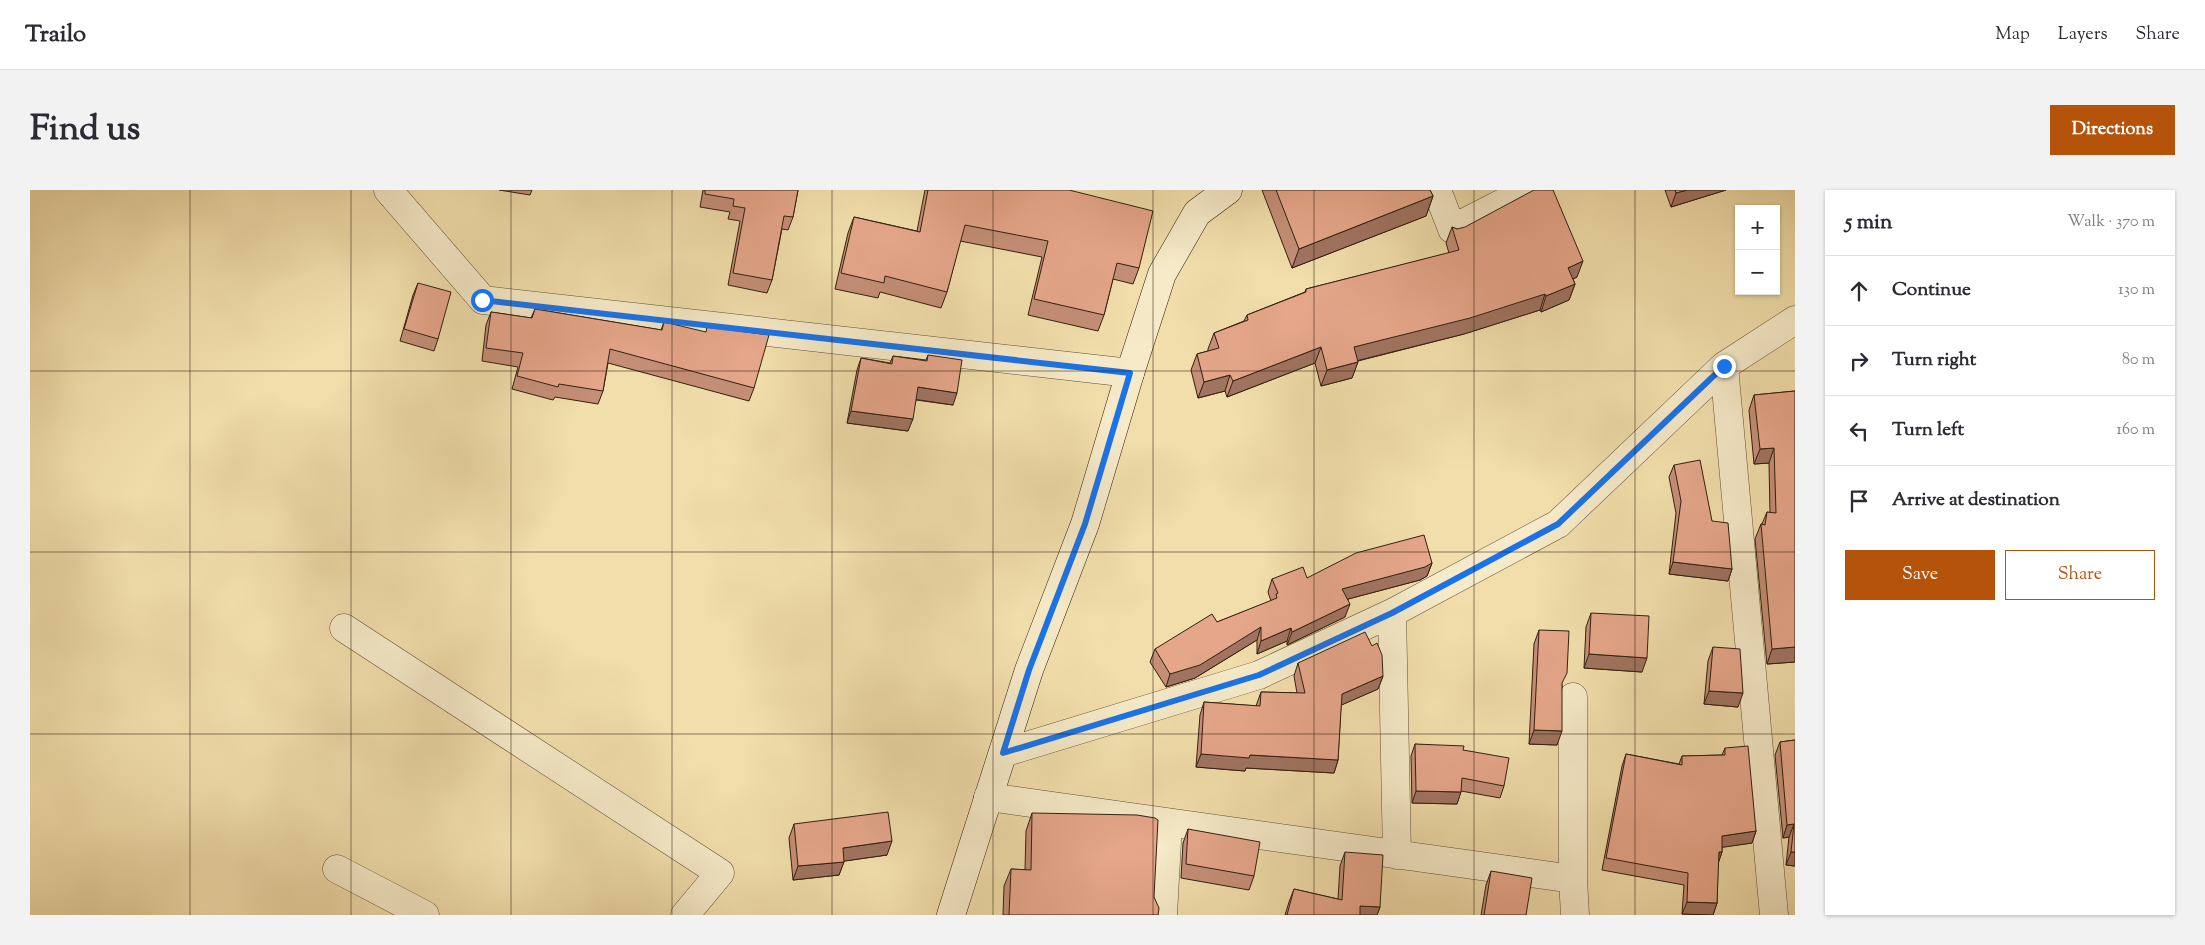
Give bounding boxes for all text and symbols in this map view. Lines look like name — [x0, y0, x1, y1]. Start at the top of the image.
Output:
text: Trailo — [25, 18, 86, 52]
text: Map — [1995, 22, 2030, 48]
text: Layers — [2058, 22, 2108, 48]
text: Share — [2136, 22, 2180, 48]
text: Find us — [30, 105, 140, 156]
button: Directions — [2050, 105, 2175, 155]
map controls — [1735, 205, 1780, 295]
button: + — [1735, 205, 1780, 250]
text: 5 min — [1845, 208, 1892, 238]
text: Walk · 370 m — [2067, 211, 2155, 234]
button: − — [1735, 250, 1780, 295]
icon: ahead — [1845, 277, 1873, 305]
text: Continue — [1892, 277, 1971, 304]
text: 130 m — [2118, 279, 2155, 302]
route start — [471, 289, 494, 312]
icon: right — [1845, 347, 1873, 375]
text: Turn right — [1892, 347, 1976, 374]
text: 80 m — [2122, 349, 2155, 372]
route end — [1713, 355, 1736, 378]
icon: left — [1845, 417, 1873, 445]
text: Turn left — [1892, 417, 1964, 444]
text: 160 m — [2117, 419, 2155, 442]
icon: arrive — [1845, 487, 1873, 515]
text: Arrive at destination — [1892, 487, 2060, 514]
button: Save — [1845, 550, 1995, 600]
button: Share — [2005, 550, 2155, 600]

